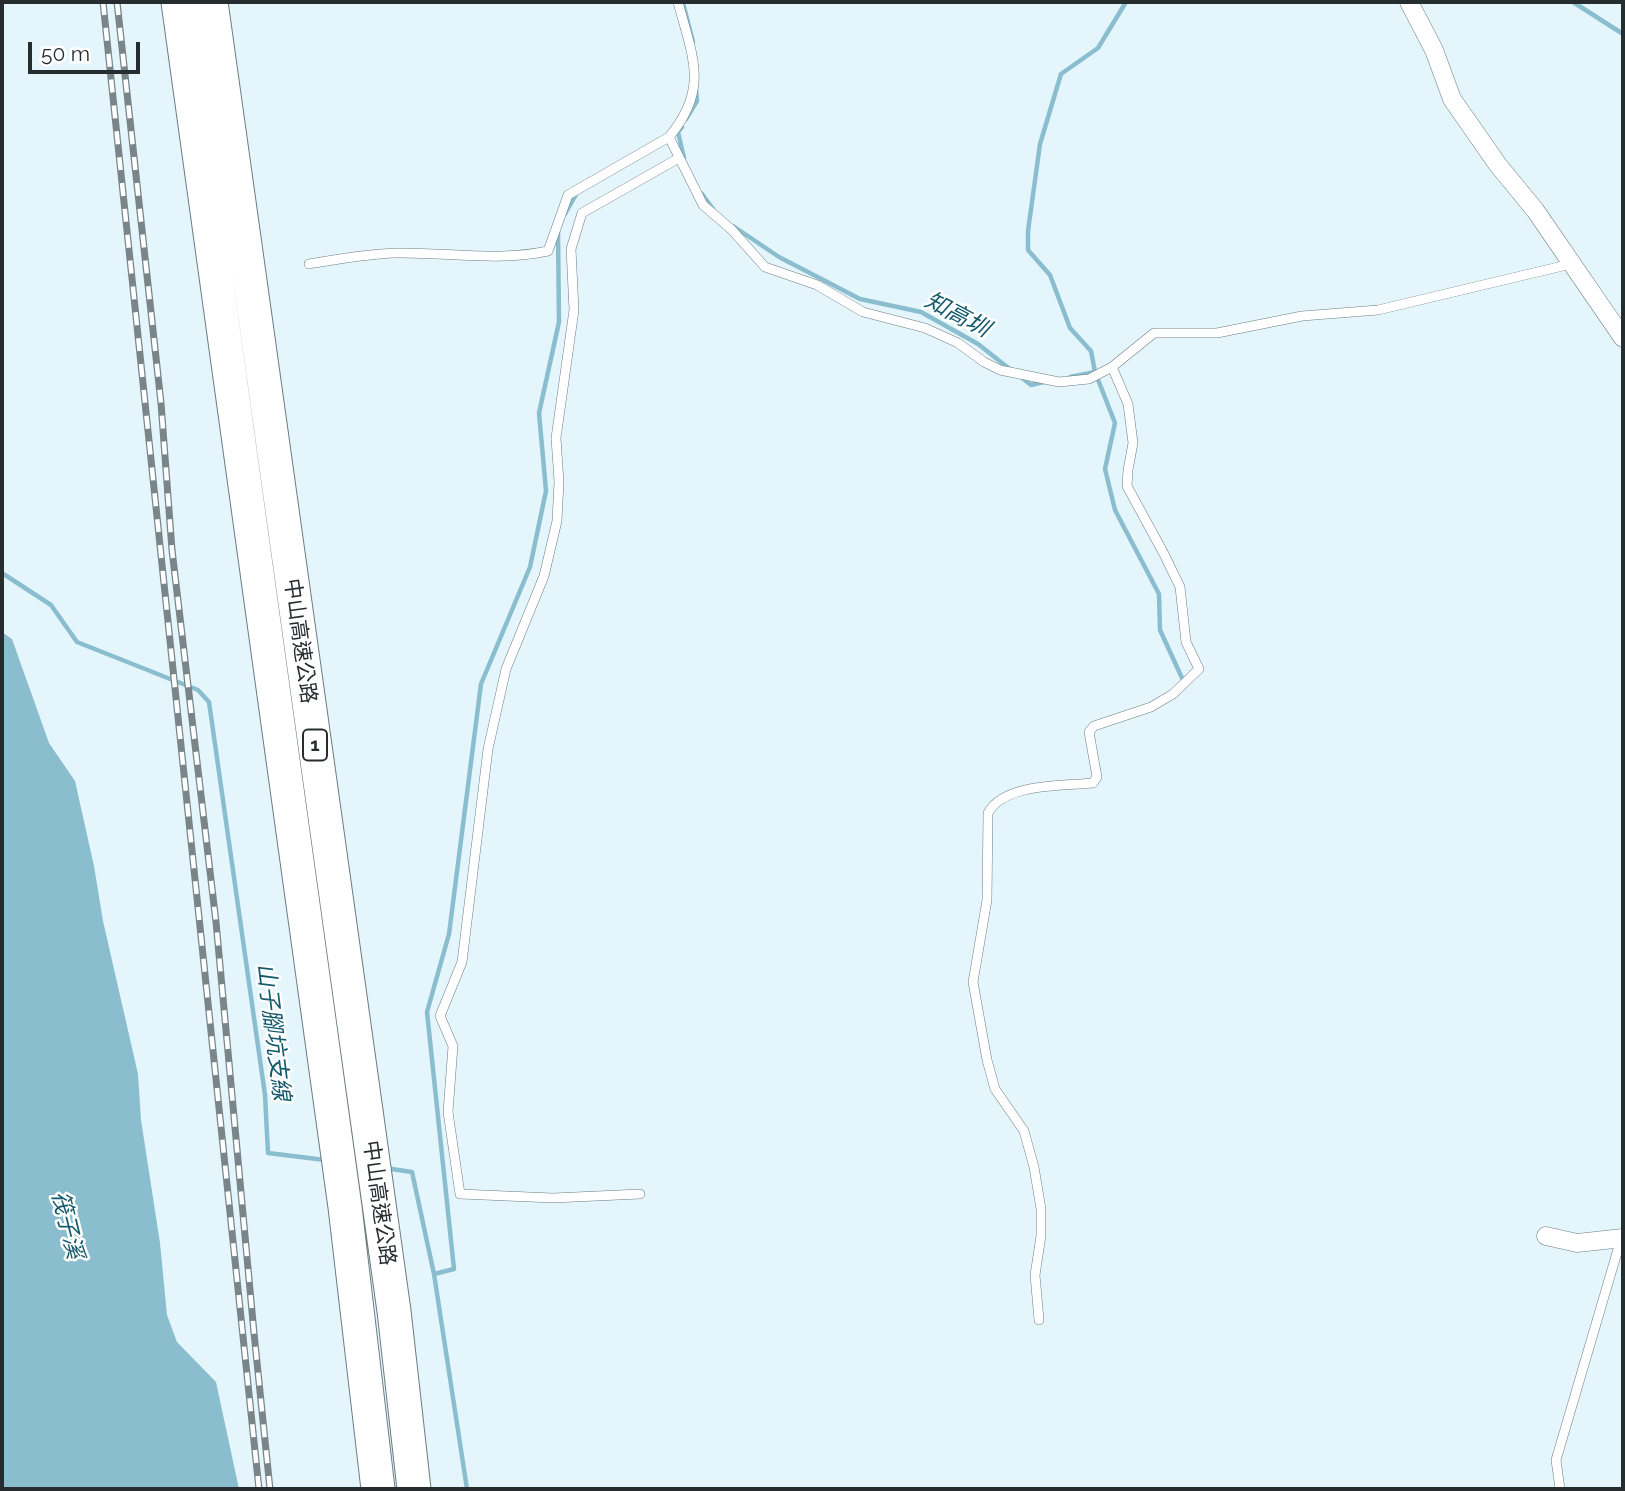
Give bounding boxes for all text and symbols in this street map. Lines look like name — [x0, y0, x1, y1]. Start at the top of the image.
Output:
scale bar — [32, 28, 144, 72]
text: 50 m — [41, 41, 90, 66]
water label: 知高圳 — [920, 287, 994, 343]
street label: 中山高速公路 — [279, 577, 321, 705]
road number: 1 — [303, 730, 327, 760]
water label: 山子腳坑支線 — [251, 962, 295, 1102]
street label: 中山高速公路 — [358, 1139, 400, 1267]
water label: 筏子溪 — [45, 1188, 89, 1262]

